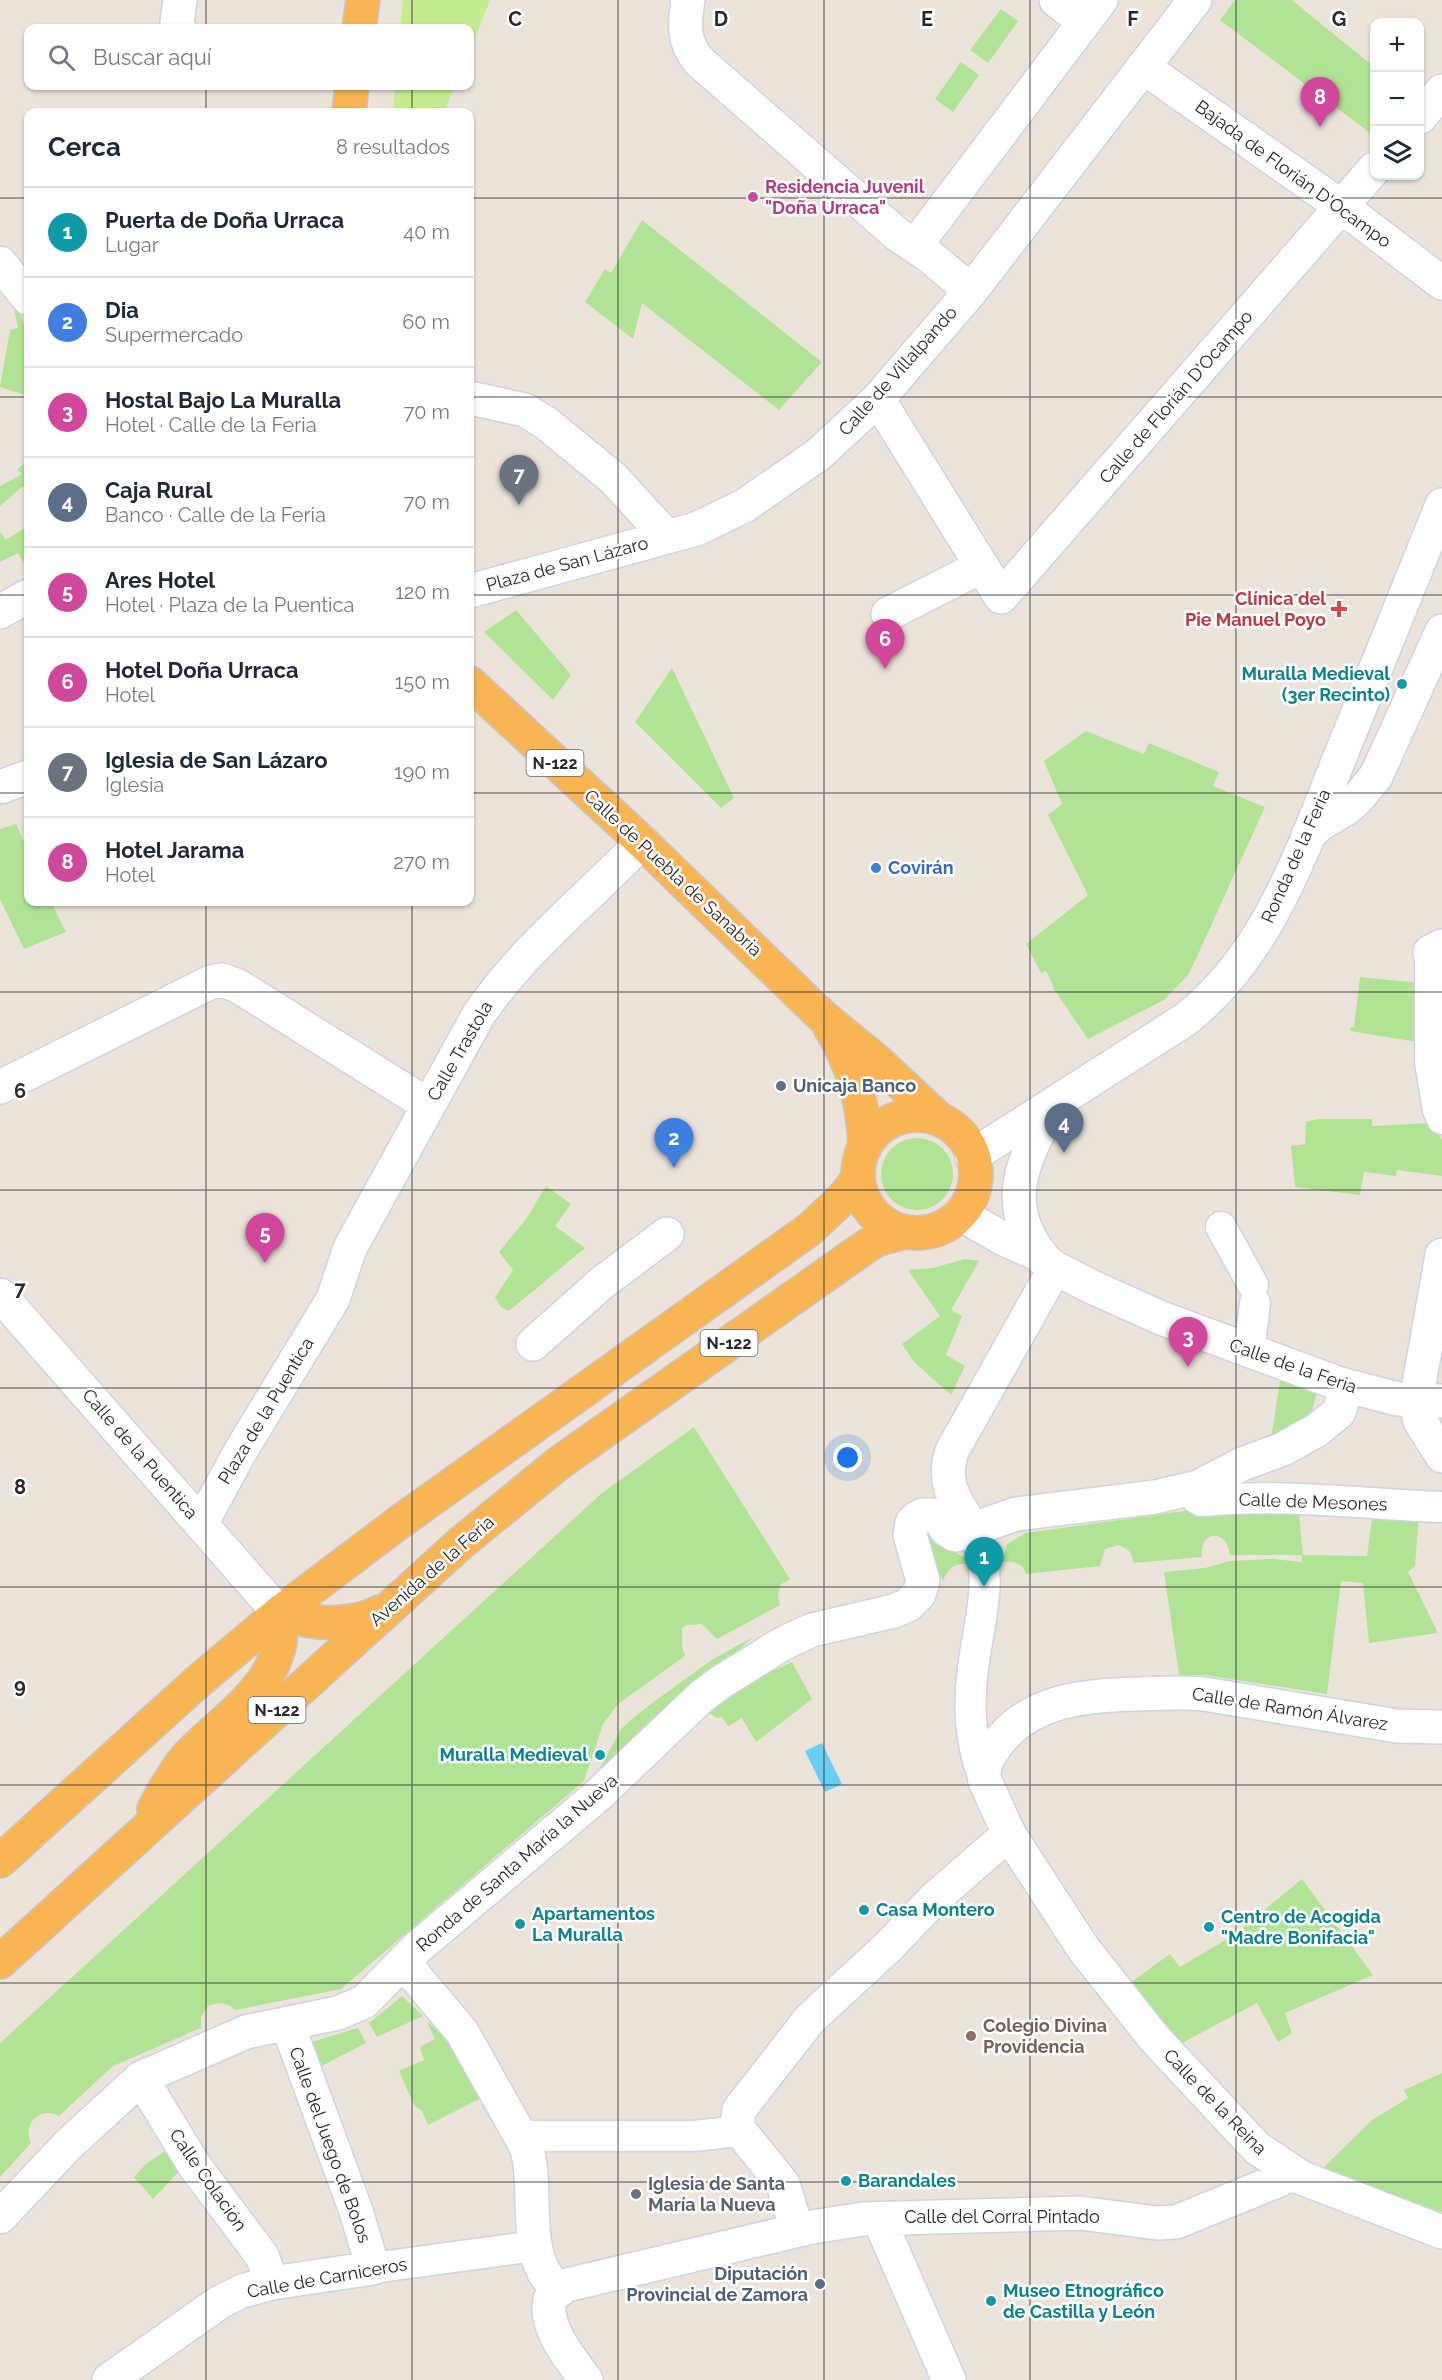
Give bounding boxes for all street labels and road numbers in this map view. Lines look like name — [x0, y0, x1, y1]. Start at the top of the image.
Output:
street label: Bajada de Florián D'Ocampo — [1191, 95, 1396, 252]
street label: Calle de Villalpando — [834, 301, 961, 440]
street label: Calle de Florián D'Ocampo — [1095, 306, 1257, 488]
street label: Plaza de San Lázaro — [483, 532, 651, 595]
road number: N-122 — [526, 750, 584, 776]
street label: Calle de Puebla de Sanabria — [580, 785, 766, 960]
street label: Ronda de la Feria — [1257, 786, 1335, 926]
street label: Calle Trastola — [422, 997, 497, 1105]
road number: N-122 — [700, 1330, 758, 1356]
street label: Plaza de la Puentica — [213, 1334, 318, 1488]
street label: Calle de la Feria — [1227, 1334, 1360, 1397]
street label: Calle de la Puentica — [78, 1384, 203, 1523]
street label: Calle de Mesones — [1238, 1488, 1388, 1515]
street label: Avenida de la Feria — [365, 1511, 498, 1630]
street label: Calle de Ramón Álvarez — [1191, 1682, 1390, 1734]
road number: N-122 — [248, 1697, 306, 1723]
street label: Ronda de Santa María la Nueva — [412, 1770, 622, 1956]
street label: Calle del Juego de Bolos — [285, 2044, 376, 2246]
street label: Calle de la Reina — [1160, 2044, 1271, 2159]
street label: Calle Colación — [165, 2125, 251, 2235]
street label: Calle del Corral Pintado — [904, 2206, 1100, 2227]
street label: Calle de Carniceros — [245, 2253, 409, 2302]

